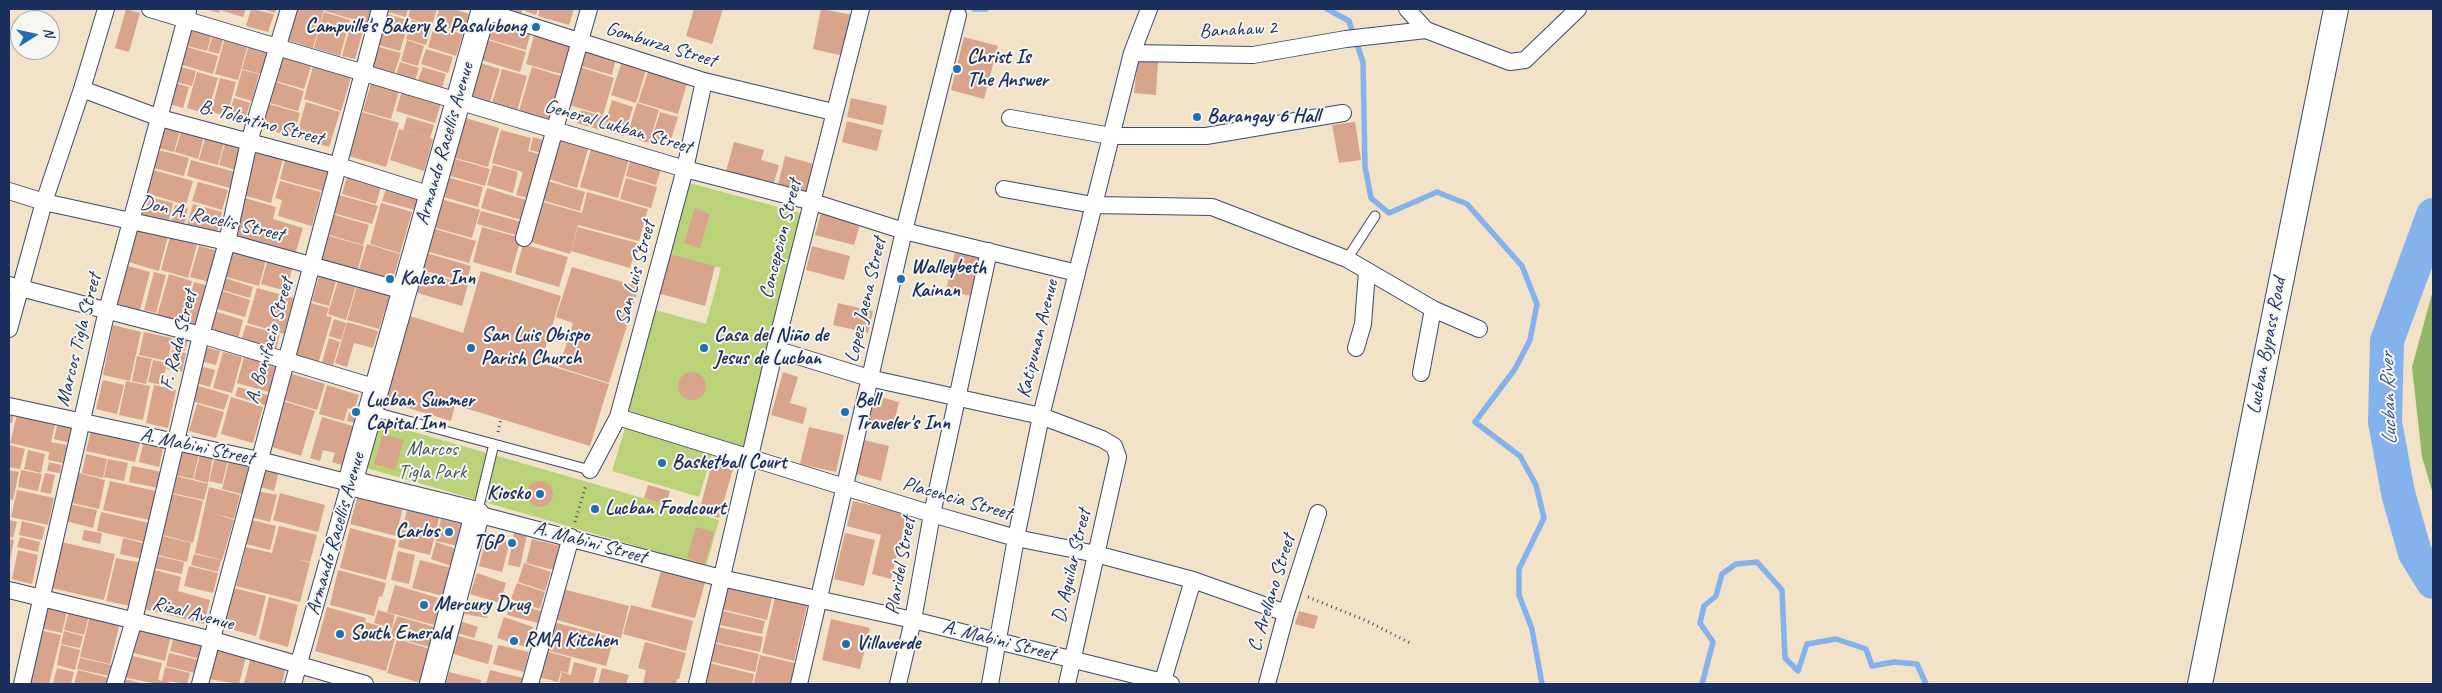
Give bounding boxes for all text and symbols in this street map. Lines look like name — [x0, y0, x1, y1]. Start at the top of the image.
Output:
north arrow — [10, 10, 60, 60]
place label: Campville's Bakery & Pasalubong — [305, 15, 526, 39]
street label: Banahaw 2 — [1199, 16, 1277, 44]
street label: Gomburza Street — [603, 17, 719, 73]
marker: Campville's Bakery & Pasalubong — [530, 21, 542, 33]
text: N — [40, 27, 58, 38]
place label: Christ Is The Answer — [967, 46, 1048, 93]
street label: Armando Racellis Avenue — [410, 60, 480, 228]
marker: Christ Is The Answer — [951, 63, 963, 75]
street label: B. Tolentino Street — [196, 95, 326, 151]
street label: General Lukban Street — [542, 95, 694, 159]
place label: Barangay 6 Hall — [1207, 105, 1320, 129]
marker: Barangay 6 Hall — [1191, 111, 1203, 123]
street label: Concepcion Street — [755, 177, 807, 301]
street label: Don A. Racelis Street — [138, 191, 286, 247]
street label: San Luis Street — [611, 219, 661, 327]
street label: Lopez Jaena Street — [840, 235, 892, 365]
place label: Walleybeth Kainan — [911, 256, 986, 303]
place label: Kalesa Inn — [400, 267, 475, 291]
street label: Marcos Tigla Street — [51, 271, 107, 409]
marker: Kalesa Inn — [384, 273, 396, 285]
marker: Walleybeth Kainan — [895, 273, 907, 285]
street label: A. Bonifacio Street — [241, 275, 299, 407]
street label: Lucban Bypass Road — [2242, 276, 2292, 416]
street label: Katipunan Avenue — [1012, 278, 1064, 400]
street label: F. Rada Street — [155, 288, 203, 392]
place label: San Luis Obispo Parish Church — [481, 324, 589, 371]
place label: Casa del Niño de Jesus de Lucban — [714, 324, 828, 371]
marker: San Luis Obispo Parish Church — [465, 342, 477, 354]
marker: Casa del Niño de Jesus de Lucban — [698, 342, 710, 354]
water label: Lucban River — [2375, 353, 2403, 445]
place label: Lucban Summer Capital Inn — [366, 389, 474, 436]
place label: Bell Traveler's Inn — [855, 389, 950, 436]
marker: Lucban Summer Capital Inn — [350, 406, 362, 418]
marker: Bell Traveler's Inn — [839, 406, 851, 418]
street label: A. Mabini Street — [138, 423, 256, 471]
park label: Marcos Tigla Park — [398, 438, 466, 485]
street label: Armando Racellis Avenue — [301, 450, 371, 618]
place label: Basketball Court — [672, 451, 786, 475]
marker: Basketball Court — [656, 457, 668, 469]
street label: Placencia Street — [900, 472, 1014, 526]
place label: Kiosko — [487, 482, 530, 506]
marker: Kiosko — [534, 488, 546, 500]
place label: Lucban Foodcourt — [605, 497, 726, 521]
marker: Lucban Foodcourt — [589, 503, 601, 515]
street label: D. Aguilar Street — [1047, 507, 1097, 625]
street label: Plaridel Street — [881, 515, 921, 617]
street label: A. Mabini Street — [531, 516, 649, 570]
place label: Carlos — [396, 520, 439, 544]
marker: Carlos — [443, 526, 455, 538]
place label: TGP — [473, 531, 502, 555]
street label: C. Arellano Street — [1243, 532, 1301, 654]
marker: TGP — [506, 537, 518, 549]
street label: Rizal Avenue — [150, 592, 236, 636]
place label: Mercury Drug — [434, 593, 530, 617]
marker: Mercury Drug — [418, 599, 430, 611]
street label: A. Mabini Street — [940, 615, 1058, 667]
place label: South Emerald — [350, 622, 451, 646]
marker: South Emerald — [334, 628, 346, 640]
place label: RMA Kitchen — [524, 629, 618, 653]
place label: Villaverde — [856, 632, 920, 656]
marker: RMA Kitchen — [508, 635, 520, 647]
marker: Villaverde — [840, 638, 852, 650]

